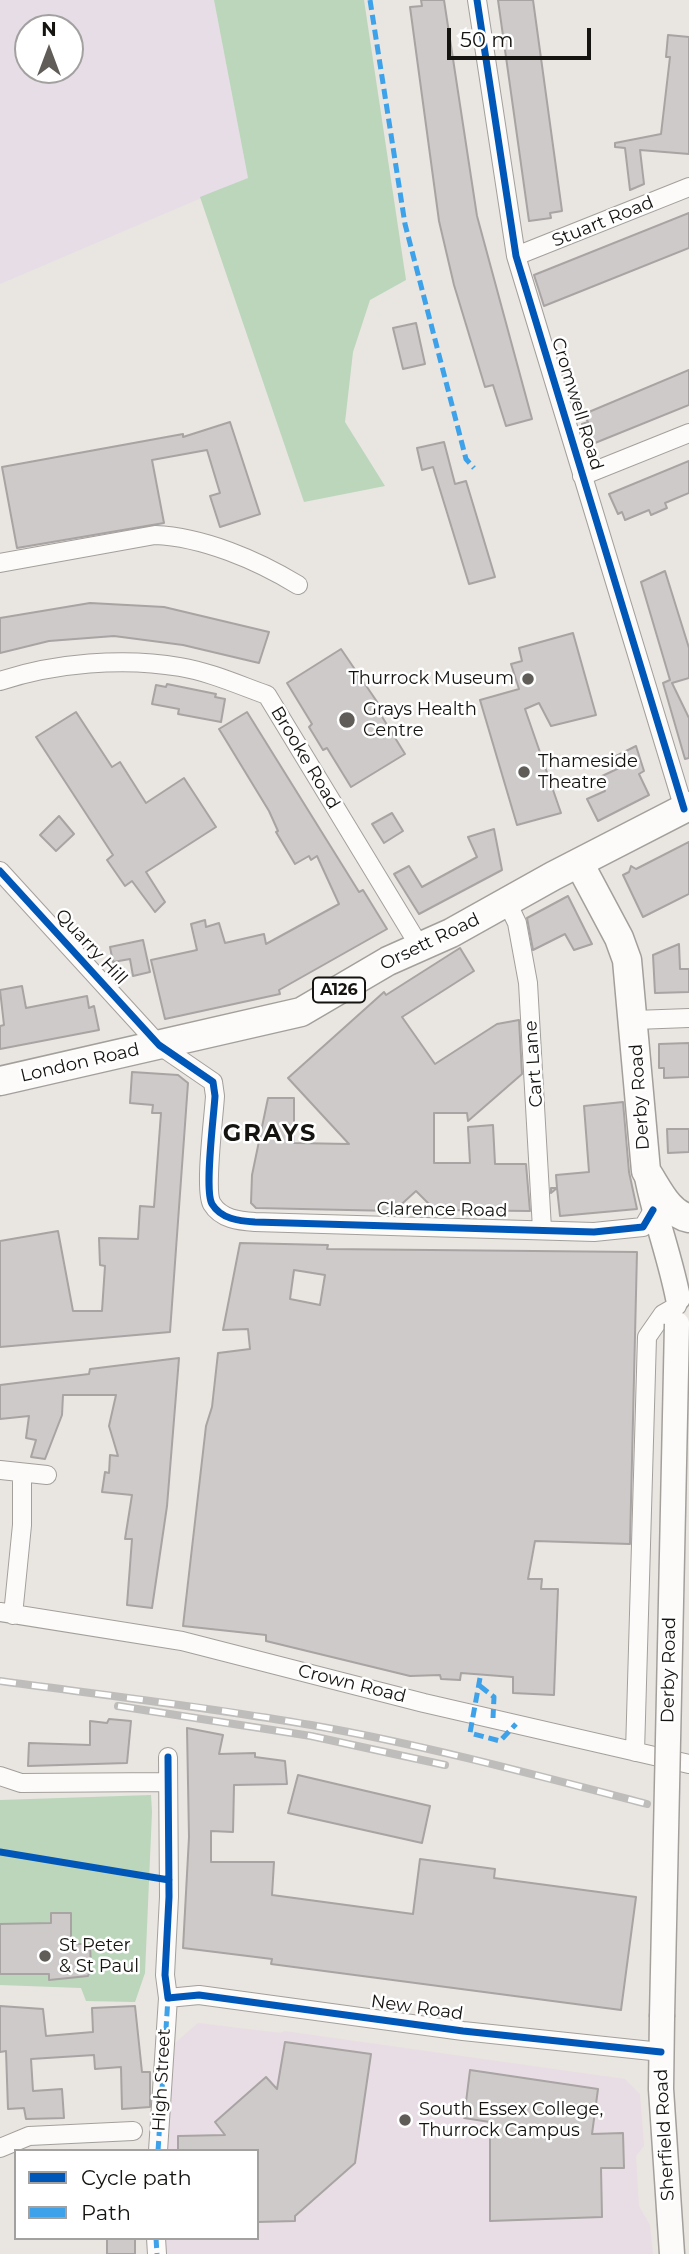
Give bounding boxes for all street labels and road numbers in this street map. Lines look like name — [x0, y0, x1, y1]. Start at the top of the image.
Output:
street label: Stuart Road — [549, 192, 657, 252]
street label: Cromwell Road — [547, 335, 607, 473]
street label: Brooke Road — [266, 703, 344, 813]
street label: Quarry Hill — [50, 905, 132, 989]
street label: Orsett Road — [377, 909, 483, 975]
road number: A126 — [313, 978, 365, 1002]
street label: Cart Lane — [520, 1020, 548, 1108]
street label: London Road — [18, 1039, 142, 1087]
street label: Derby Road — [626, 1043, 654, 1151]
street label: Clarence Road — [376, 1198, 508, 1222]
street label: Derby Road — [657, 1617, 681, 1723]
street label: Crown Road — [296, 1660, 408, 1708]
street label: New Road — [369, 1991, 465, 2025]
street label: High Street — [149, 2028, 175, 2132]
street label: Sherfield Road — [651, 2068, 679, 2202]

